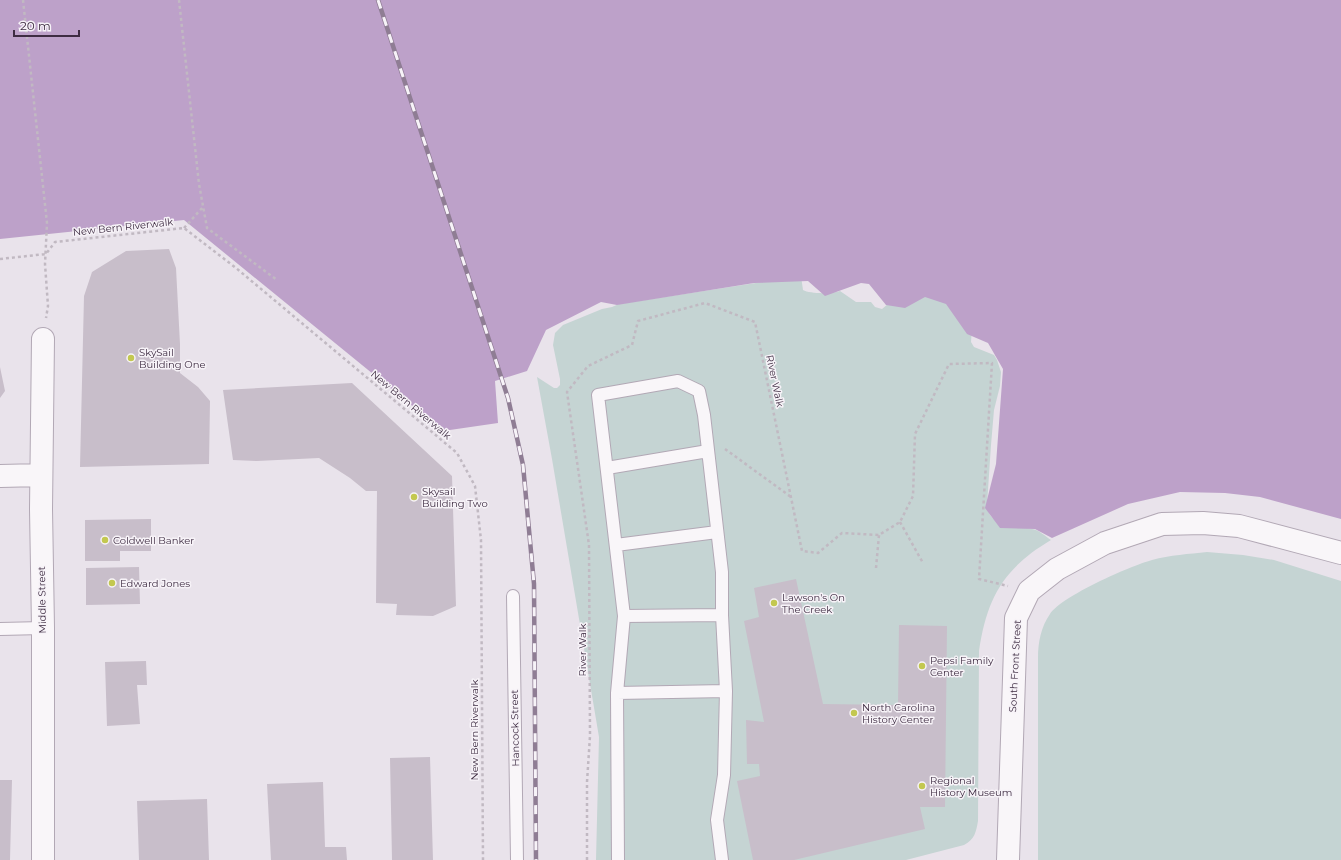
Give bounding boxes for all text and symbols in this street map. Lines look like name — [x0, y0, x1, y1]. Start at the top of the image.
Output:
scale bar — [14, 12, 79, 38]
text: 20 m — [20, 18, 51, 33]
street label: New Bern Riverwalk — [72, 215, 174, 239]
place label: SkySail Building One — [139, 346, 206, 371]
marker: SkySail Building One — [126, 353, 136, 363]
street label: River Walk — [763, 354, 787, 408]
street label: New Bern Riverwalk — [368, 368, 454, 442]
place label: Skysail Building Two — [422, 485, 488, 510]
marker: Skysail Building Two — [409, 492, 419, 502]
place label: Coldwell Banker — [113, 534, 194, 547]
marker: Coldwell Banker — [100, 535, 110, 545]
street label: Middle Street — [35, 566, 49, 634]
place label: Edward Jones — [120, 577, 190, 590]
marker: Edward Jones — [107, 578, 117, 588]
place label: Lawson's On The Creek — [782, 591, 845, 616]
marker: Lawson's On The Creek — [769, 598, 779, 608]
street label: South Front Street — [1006, 619, 1024, 713]
street label: River Walk — [576, 623, 589, 677]
place label: Pepsi Family Center — [930, 654, 994, 679]
marker: Pepsi Family Center — [917, 661, 927, 671]
street label: New Bern Riverwalk — [468, 680, 481, 780]
street label: Hancock Street — [508, 689, 522, 767]
place label: North Carolina History Center — [862, 701, 935, 726]
marker: North Carolina History Center — [849, 708, 859, 718]
place label: Regional History Museum — [930, 774, 1012, 799]
marker: Regional History Museum — [917, 781, 927, 791]

